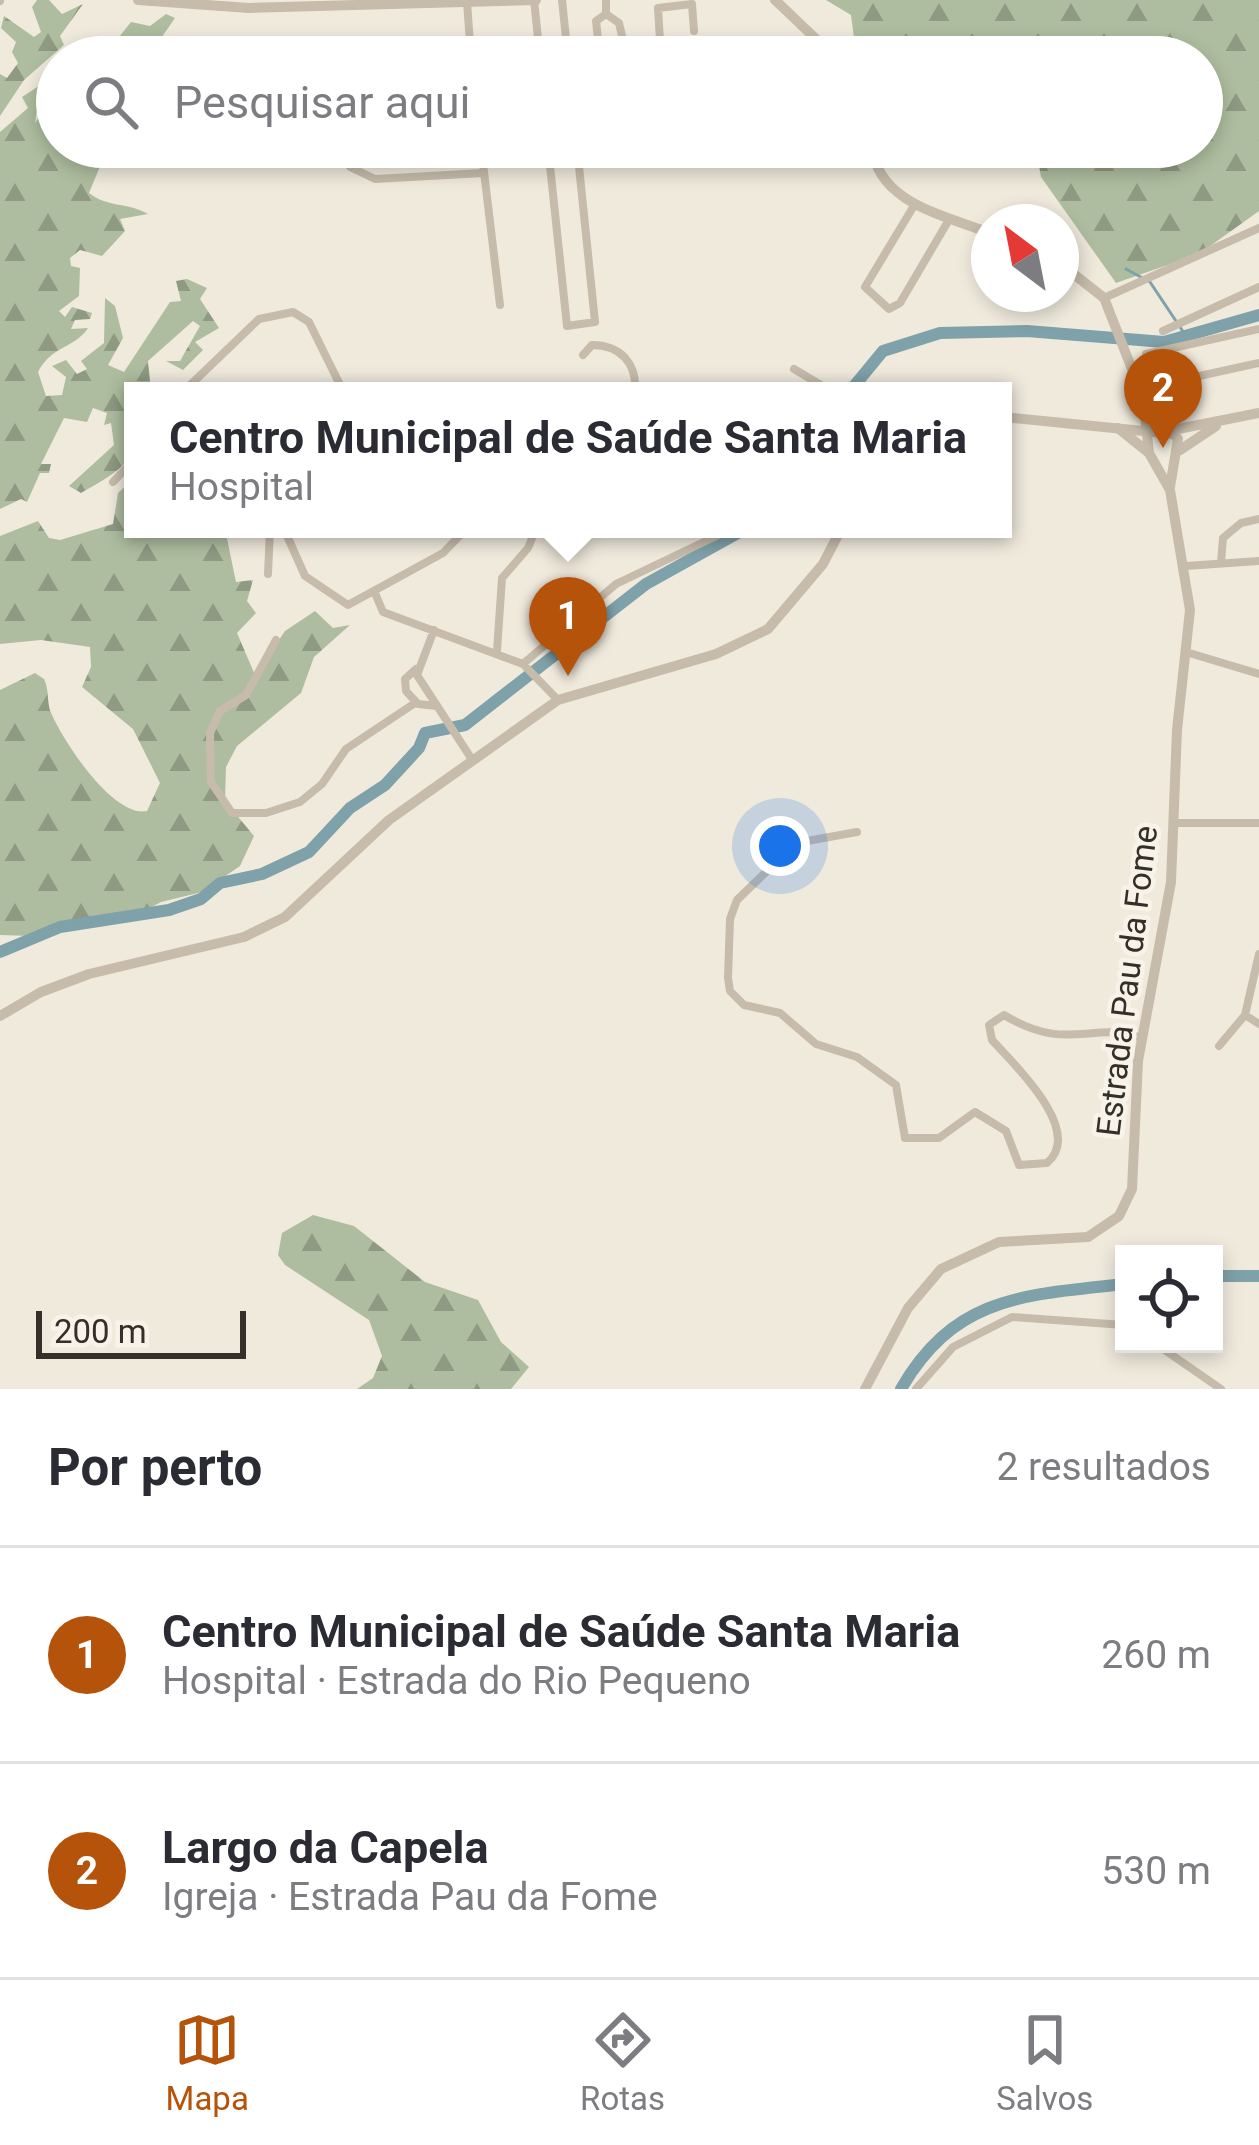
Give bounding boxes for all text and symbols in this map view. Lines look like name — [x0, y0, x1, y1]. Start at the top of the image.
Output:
search box — [36, 36, 1223, 168]
icon: search — [78, 69, 144, 135]
text: Pesquisar aqui — [174, 76, 470, 129]
north arrow — [971, 204, 1079, 312]
pin: 2 — [1124, 349, 1202, 448]
popup — [124, 382, 1012, 538]
text: Centro Municipal de Saúde Santa Maria — [169, 411, 967, 464]
text: Hospital — [169, 464, 314, 510]
pin: 1 — [529, 577, 607, 676]
your location — [750, 816, 810, 876]
street label: Estrada Pau da Fome — [1089, 823, 1165, 1139]
map controls — [1115, 1245, 1223, 1353]
button: locate — [1115, 1245, 1223, 1353]
scale bar — [36, 1305, 246, 1358]
text: 200 m — [54, 1312, 147, 1351]
text: Por perto — [48, 1438, 262, 1497]
text: 2 resultados — [996, 1444, 1211, 1490]
text: Centro Municipal de Saúde Santa Maria — [162, 1605, 960, 1658]
text: 1 — [76, 1632, 98, 1678]
text: 260 m — [1101, 1632, 1211, 1678]
text: Hospital · Estrada do Rio Pequeno — [162, 1658, 751, 1704]
text: Largo da Capela — [162, 1821, 489, 1874]
text: 2 — [76, 1848, 98, 1894]
text: 530 m — [1101, 1848, 1211, 1894]
text: Igreja · Estrada Pau da Fome — [162, 1874, 658, 1920]
tab: Mapa — [166, 2007, 249, 2118]
tab: Rotas — [580, 2007, 665, 2118]
tab: Salvos — [996, 2007, 1093, 2118]

